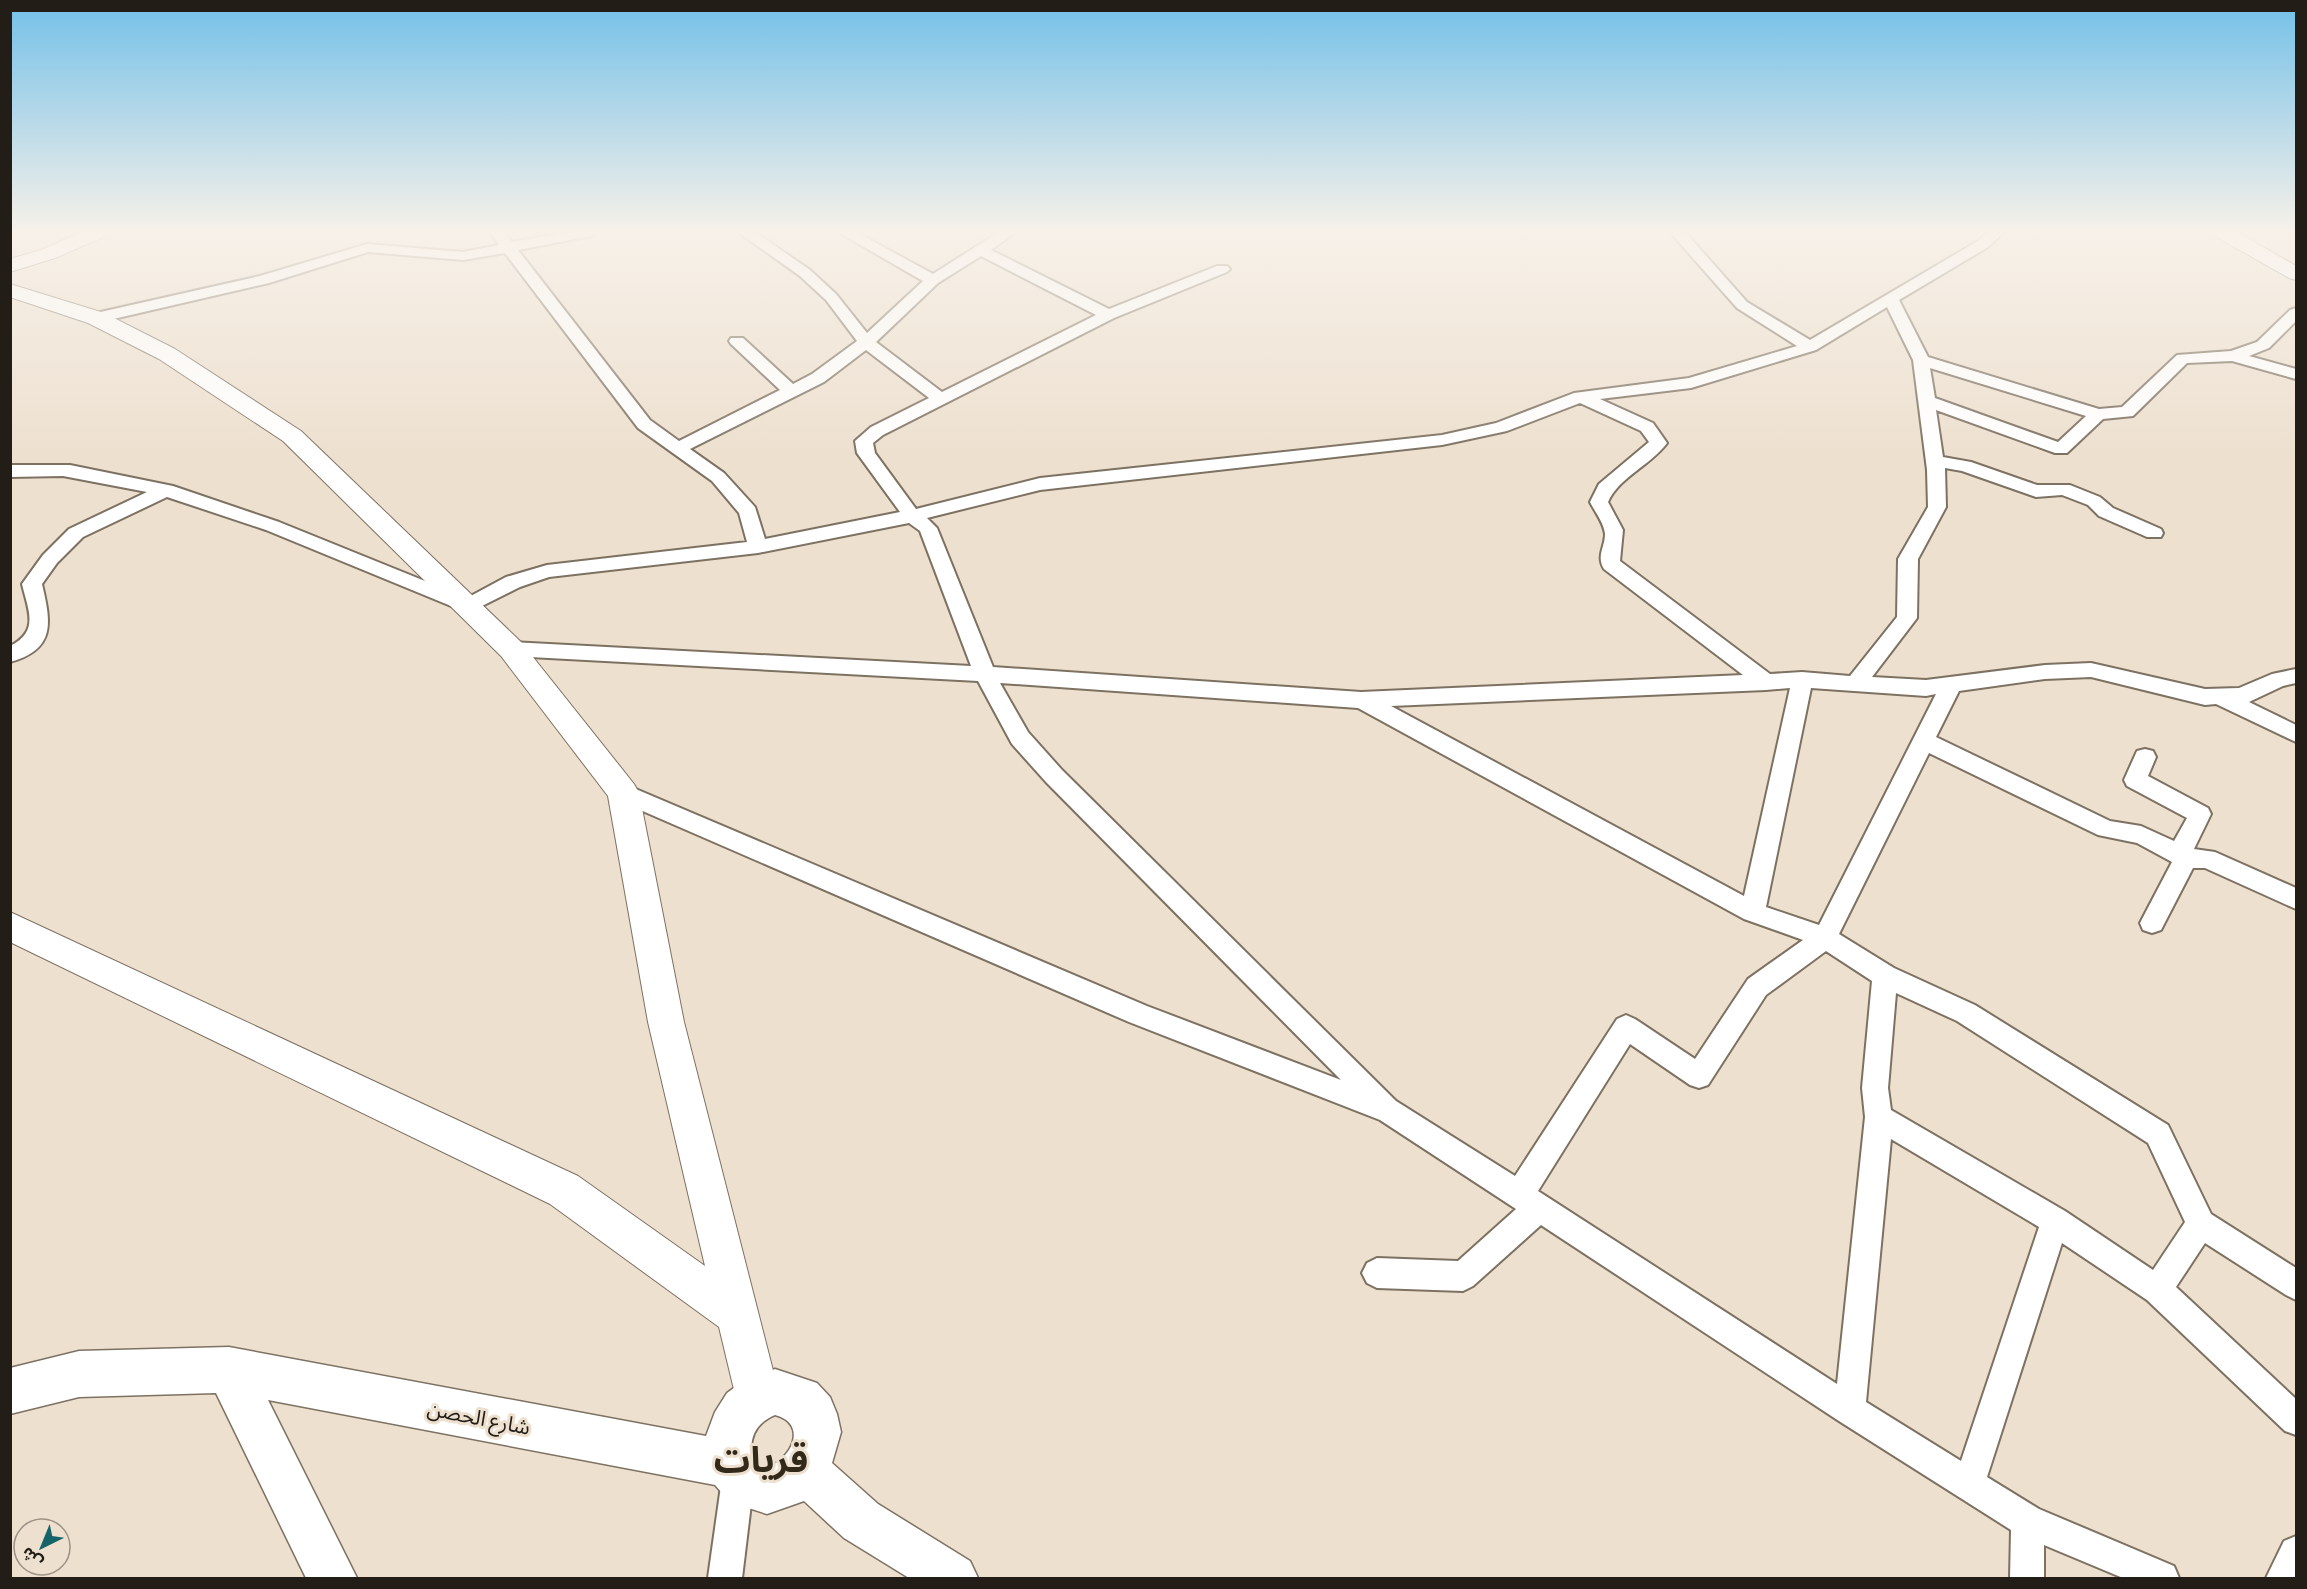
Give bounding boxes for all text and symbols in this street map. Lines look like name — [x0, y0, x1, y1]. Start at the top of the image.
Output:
street label: شارع الحصن — [425, 1393, 533, 1443]
district label: قريات — [714, 1434, 808, 1483]
north arrow — [12, 1517, 72, 1577]
text: ش — [16, 1542, 47, 1573]

